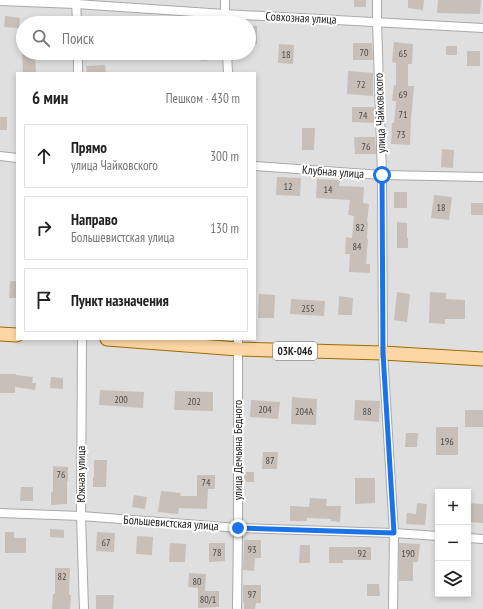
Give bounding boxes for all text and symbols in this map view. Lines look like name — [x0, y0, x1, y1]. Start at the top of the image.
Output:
street label: Совхозная улица — [265, 8, 337, 27]
search box — [16, 16, 256, 60]
icon: search — [30, 27, 52, 49]
text: Поиск — [62, 29, 94, 48]
house number: 70 — [360, 46, 369, 59]
house number: 65 — [399, 47, 408, 60]
house number: 18 — [282, 48, 291, 61]
street label: улица Чайковского — [371, 73, 388, 153]
house number: 72 — [357, 78, 366, 91]
text: 6 мин — [32, 87, 68, 109]
house number: 69 — [399, 88, 408, 101]
text: Пешком · 430 m — [166, 90, 240, 107]
house number: 71 — [399, 108, 408, 121]
house number: 74 — [359, 109, 368, 122]
house number: 73 — [397, 128, 406, 141]
text: Прямо — [71, 138, 107, 157]
house number: 76 — [362, 140, 371, 153]
icon: ahead — [33, 145, 55, 167]
text: 300 m — [210, 148, 239, 165]
text: улица Чайковского — [71, 157, 158, 174]
street label: Клубная улица — [302, 162, 365, 181]
route start — [373, 166, 391, 184]
house number: 12 — [284, 180, 293, 193]
house number: 14 — [324, 183, 333, 196]
house number: 18 — [437, 201, 446, 214]
text: Направо — [71, 210, 118, 229]
icon: right — [33, 217, 55, 239]
text: 130 m — [210, 220, 239, 237]
house number: 82 — [356, 221, 365, 234]
text: Большевистская улица — [71, 229, 174, 246]
house number: 84 — [353, 240, 362, 253]
icon: arrive — [33, 289, 55, 311]
text: Пункт назначения — [71, 291, 169, 310]
house number: 255 — [301, 302, 315, 315]
road number: 03К-046 — [273, 342, 317, 360]
house number: 200 — [114, 393, 128, 406]
house number: 202 — [187, 395, 201, 408]
street label: улица Демьяна Бедного — [230, 400, 245, 500]
house number: 204 — [258, 403, 272, 416]
house number: 204А — [295, 405, 313, 418]
house number: 88 — [363, 405, 372, 418]
house number: 196 — [440, 435, 454, 448]
street label: Южная улица — [73, 445, 88, 502]
house number: 87 — [266, 454, 275, 467]
house number: 76 — [57, 468, 66, 481]
house number: 74 — [202, 476, 211, 489]
map controls — [435, 489, 471, 597]
button: + — [435, 489, 471, 525]
street label: Большевистская улица — [123, 512, 219, 533]
route end — [229, 519, 247, 537]
button: − — [435, 525, 471, 561]
house number: 67 — [102, 536, 111, 549]
house number: 93 — [248, 543, 257, 556]
house number: 78 — [213, 546, 222, 559]
house number: 92 — [358, 547, 367, 560]
house number: 190 — [401, 547, 415, 560]
button: layers — [435, 561, 471, 597]
house number: 82 — [58, 570, 67, 583]
house number: 80 — [193, 575, 202, 588]
house number: 97 — [248, 588, 257, 601]
house number: 80/1 — [200, 593, 216, 606]

